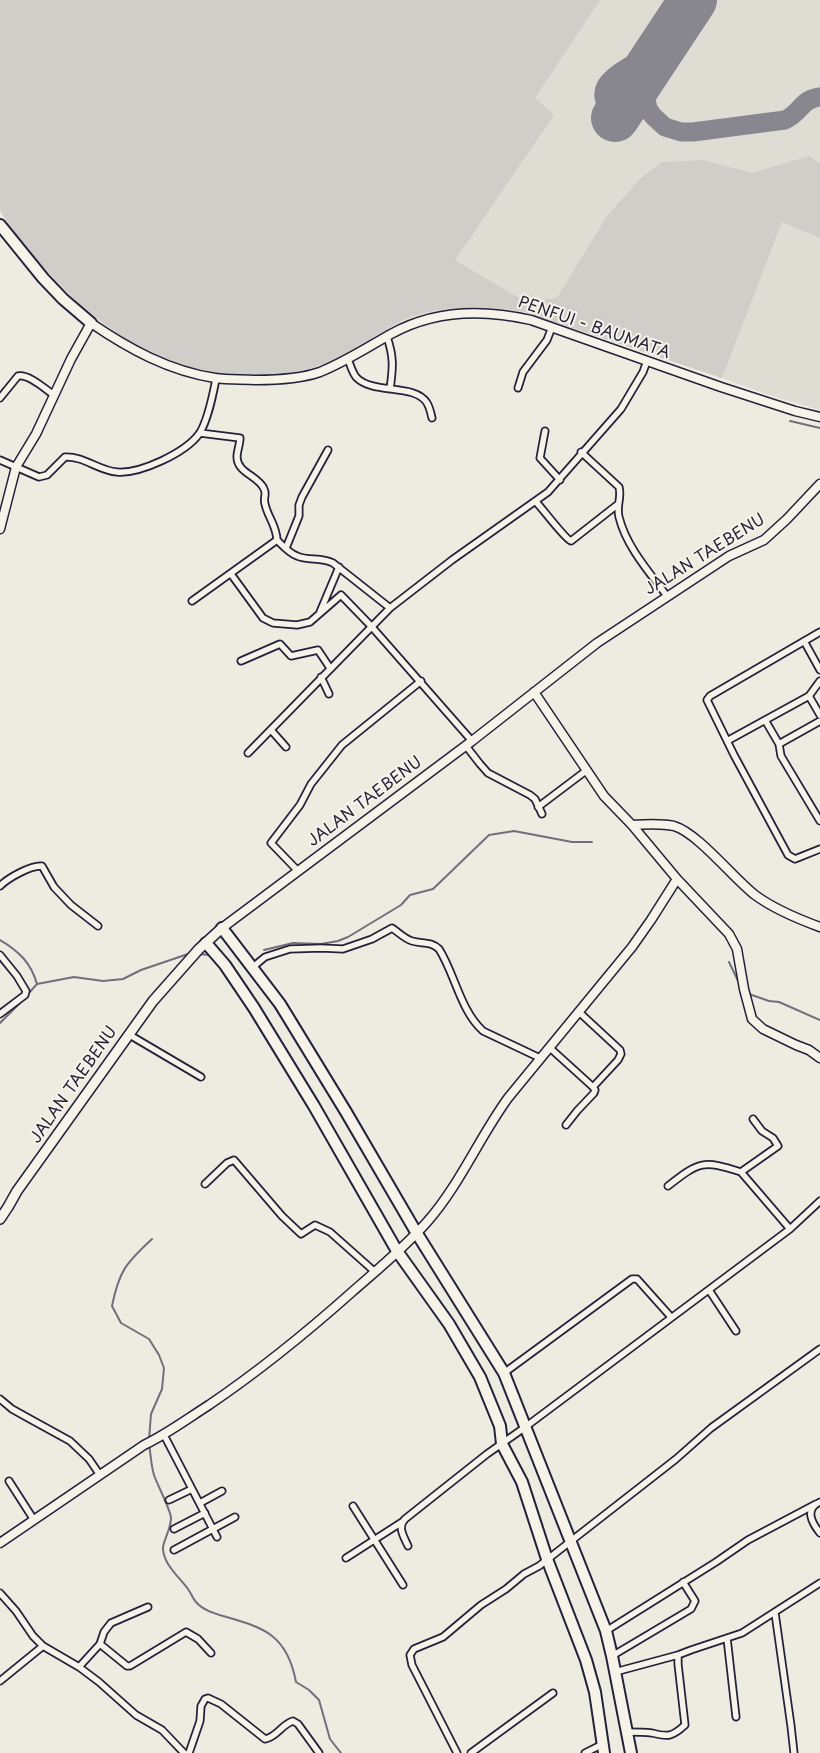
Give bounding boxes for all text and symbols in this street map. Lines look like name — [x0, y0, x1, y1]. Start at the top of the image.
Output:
street label: PENFUI - BAUMATA — [516, 293, 672, 363]
street label: JALAN TAEBENU — [641, 510, 769, 600]
street label: JALAN TAEBENU — [304, 753, 426, 851]
street label: JALAN TAEBENU — [26, 1023, 122, 1147]

